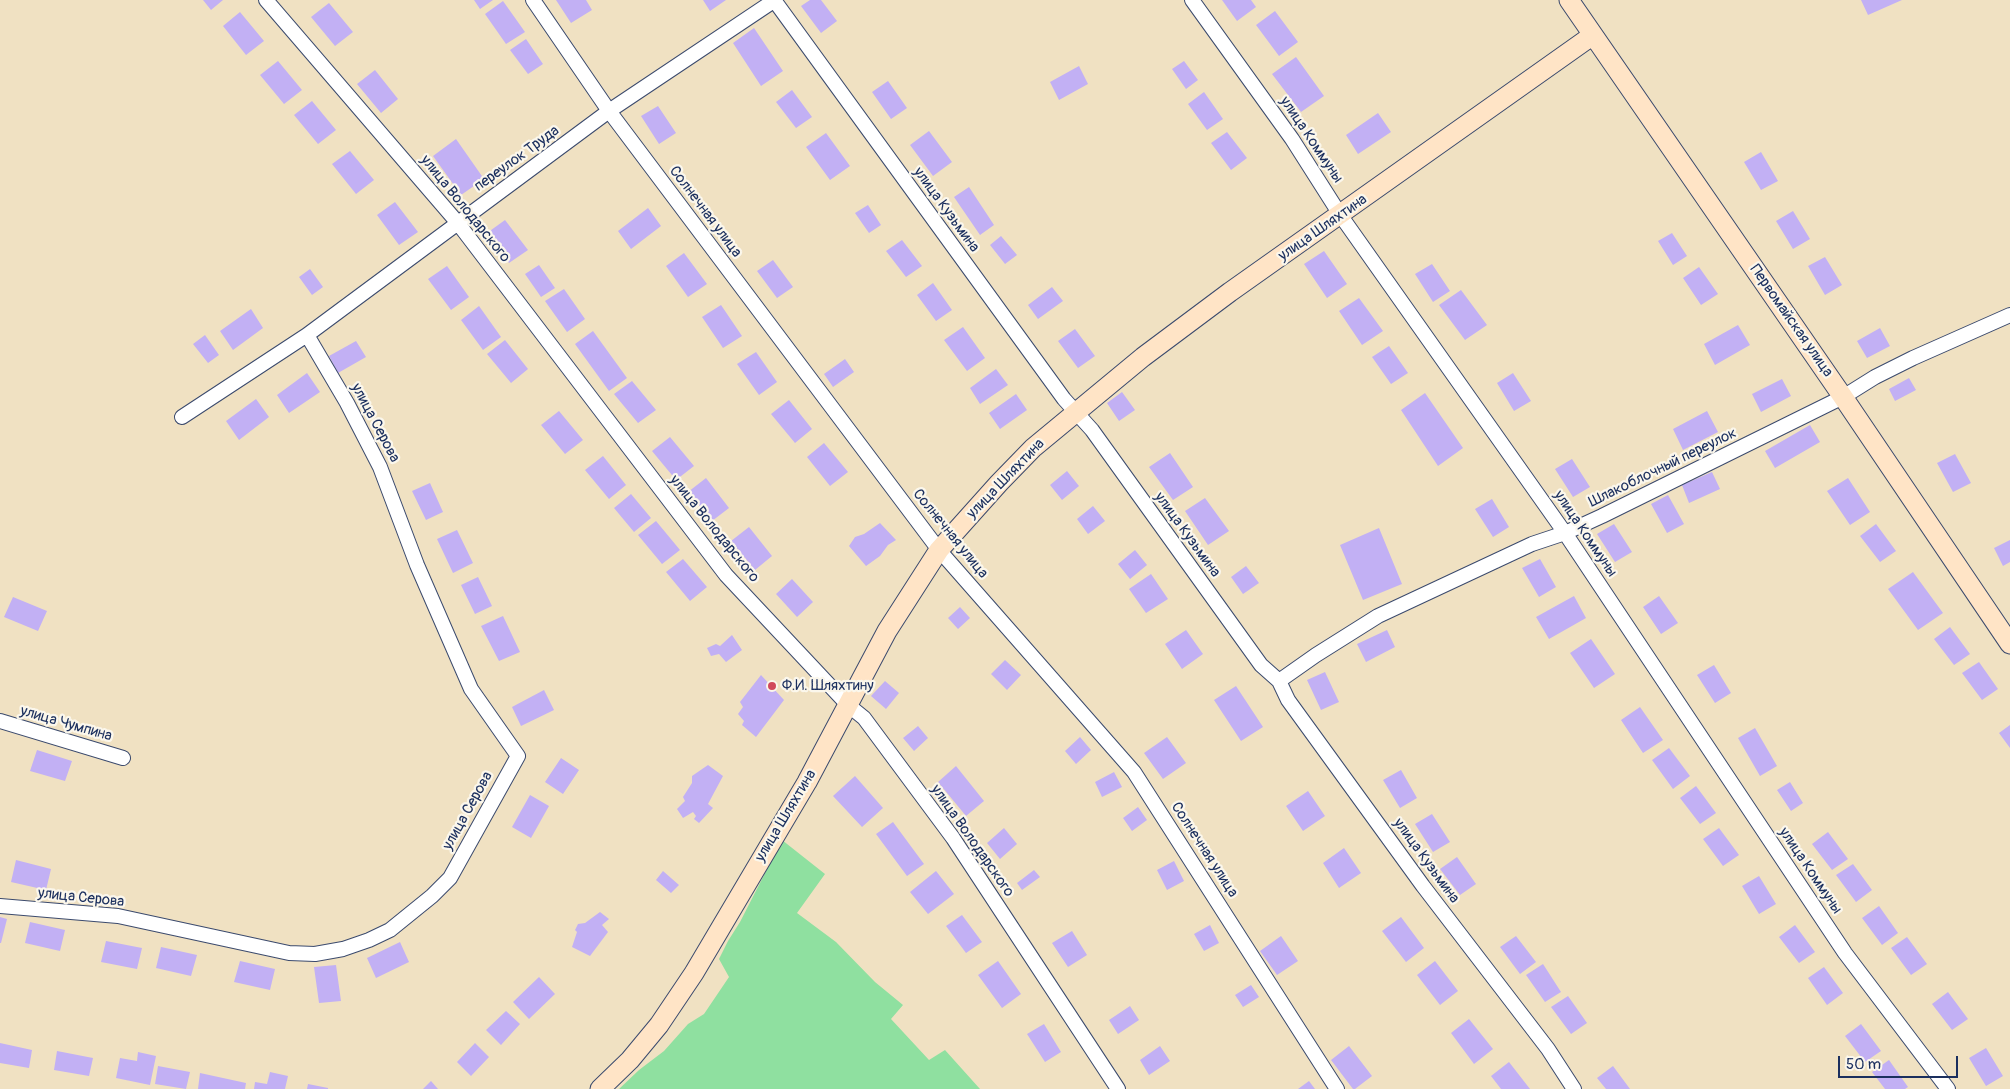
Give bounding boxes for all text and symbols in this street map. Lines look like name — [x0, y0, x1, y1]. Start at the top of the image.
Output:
street label: улица Коммуны — [1275, 93, 1347, 187]
street label: переулок Труда — [471, 122, 563, 196]
street label: улица Володарского — [416, 152, 514, 266]
street label: Солнечная улица — [665, 163, 745, 261]
street label: улица Кузьмина — [909, 164, 983, 256]
street label: улица Шляхтина — [1275, 191, 1371, 265]
street label: Первомайская улица — [1745, 261, 1837, 381]
street label: улица Серова — [347, 380, 403, 466]
street label: Шлакоблочный переулок — [1586, 424, 1740, 512]
street label: улица Шляхтина — [963, 435, 1049, 523]
street label: улица Володарского — [665, 472, 763, 586]
street label: Солнечная улица — [908, 486, 992, 582]
street label: улица Коммуны — [1549, 487, 1621, 581]
street label: улица Кузьмина — [1150, 489, 1224, 581]
place label: Ф.И. Шляхтину — [782, 677, 874, 695]
marker: Ф.И. Шляхтину — [766, 680, 778, 692]
street label: улица Чумпина — [18, 702, 114, 746]
street label: улица Шляхтина — [752, 767, 820, 865]
street label: улица Серова — [439, 769, 497, 853]
street label: улица Володарского — [927, 781, 1017, 901]
street label: Солнечная улица — [1167, 799, 1241, 901]
street label: улица Кузьмина — [1389, 815, 1463, 907]
street label: улица Коммуны — [1774, 824, 1846, 918]
street label: улица Серова — [37, 885, 125, 911]
scale bar — [1840, 1046, 1960, 1078]
text: 50 m — [1846, 1055, 1881, 1074]

